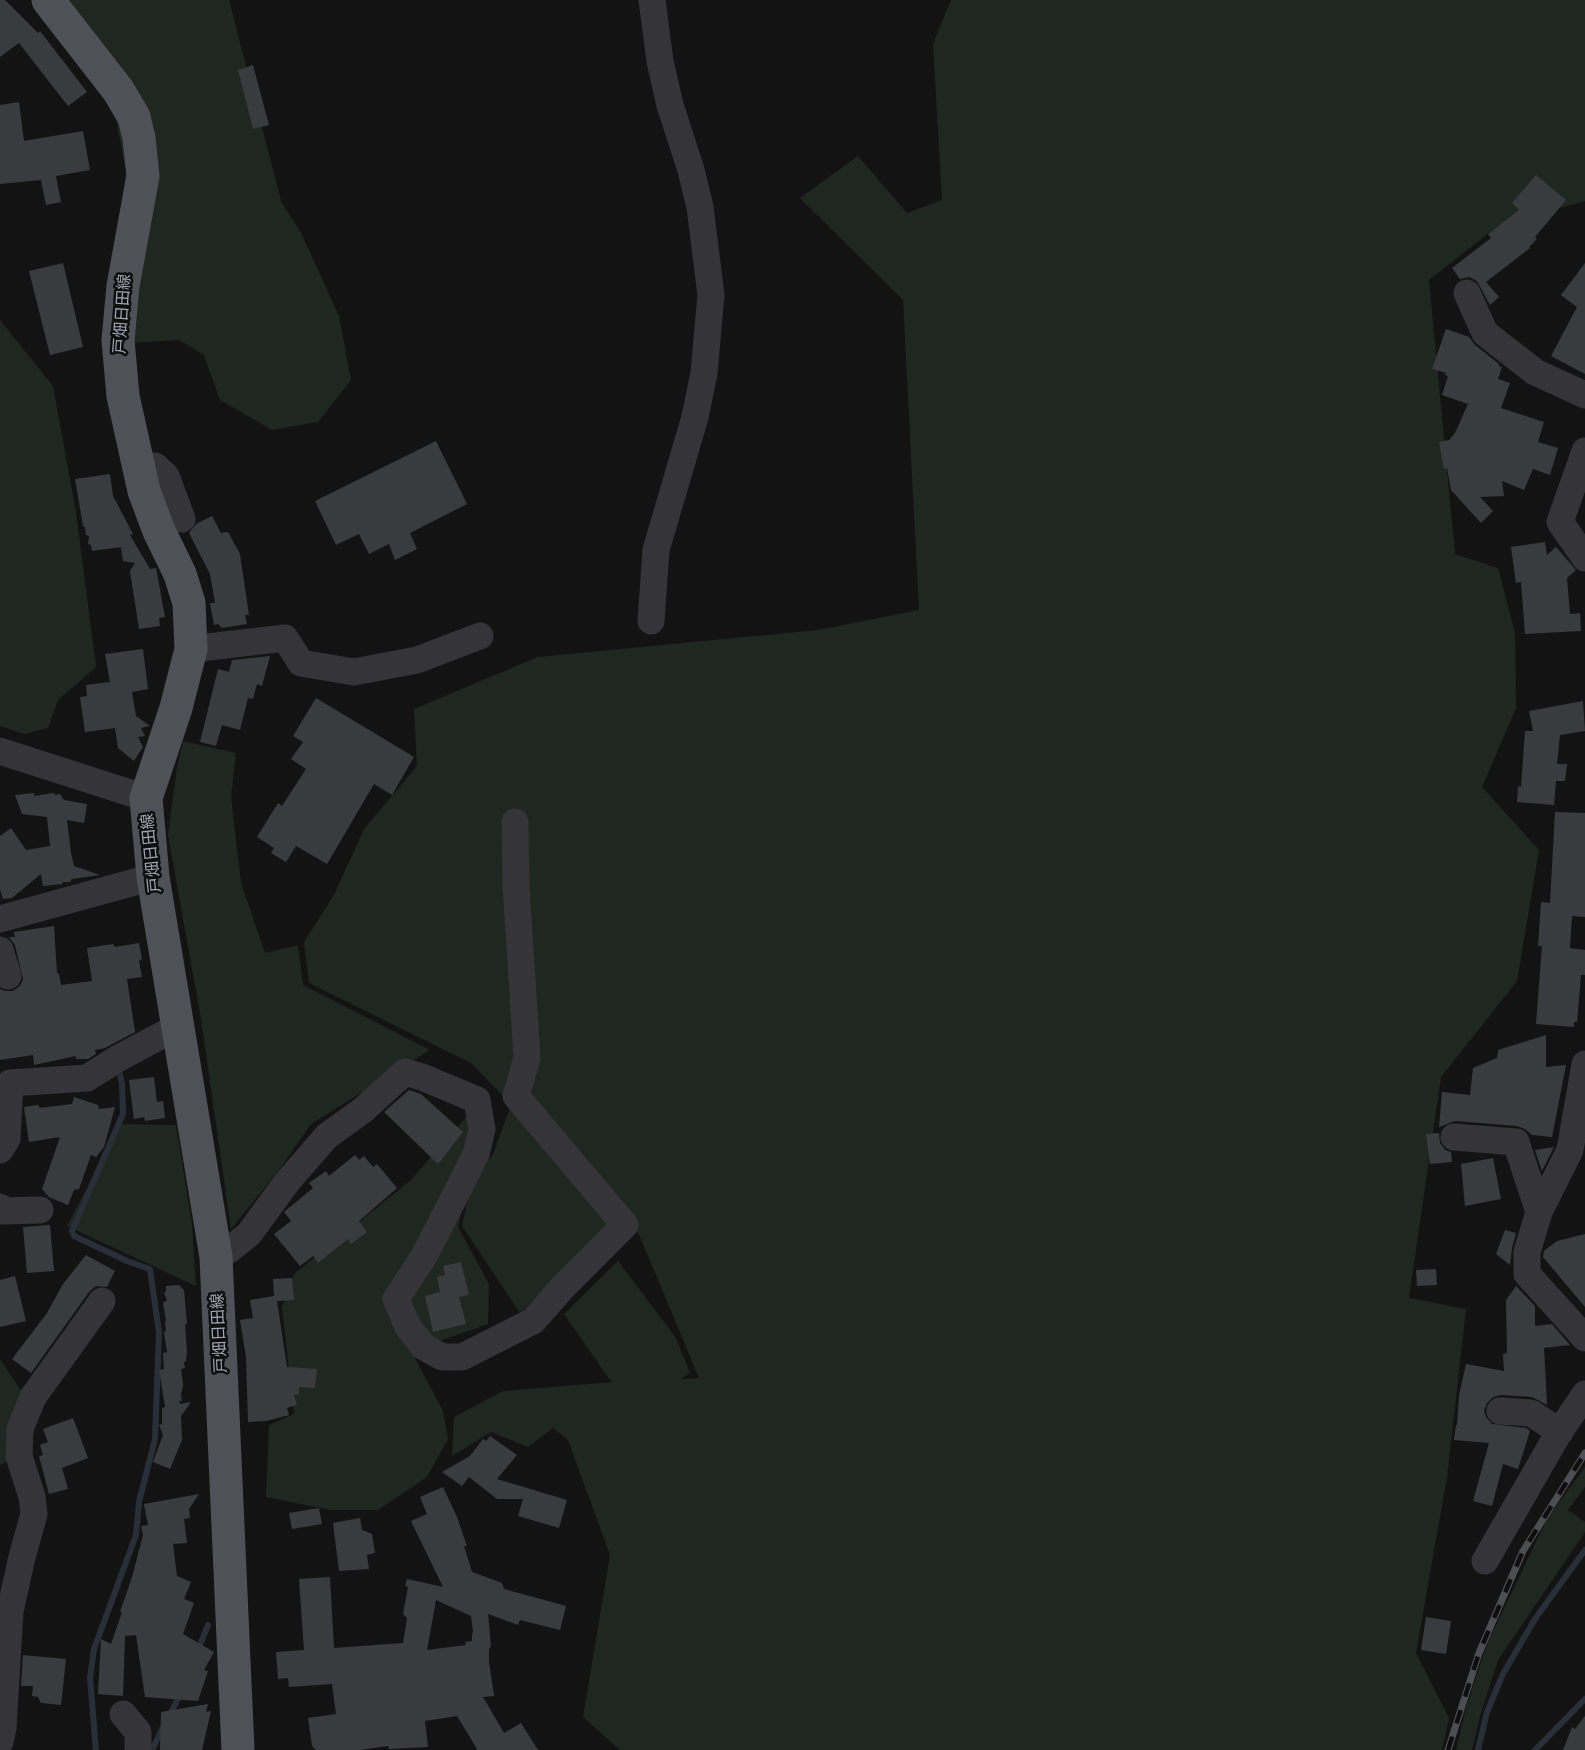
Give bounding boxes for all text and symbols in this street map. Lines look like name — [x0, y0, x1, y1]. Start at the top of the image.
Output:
street label: 戸畑日田線 — [111, 273, 135, 355]
street label: 戸畑日田線 — [138, 812, 166, 894]
street label: 戸畑日田線 — [208, 1293, 232, 1373]

